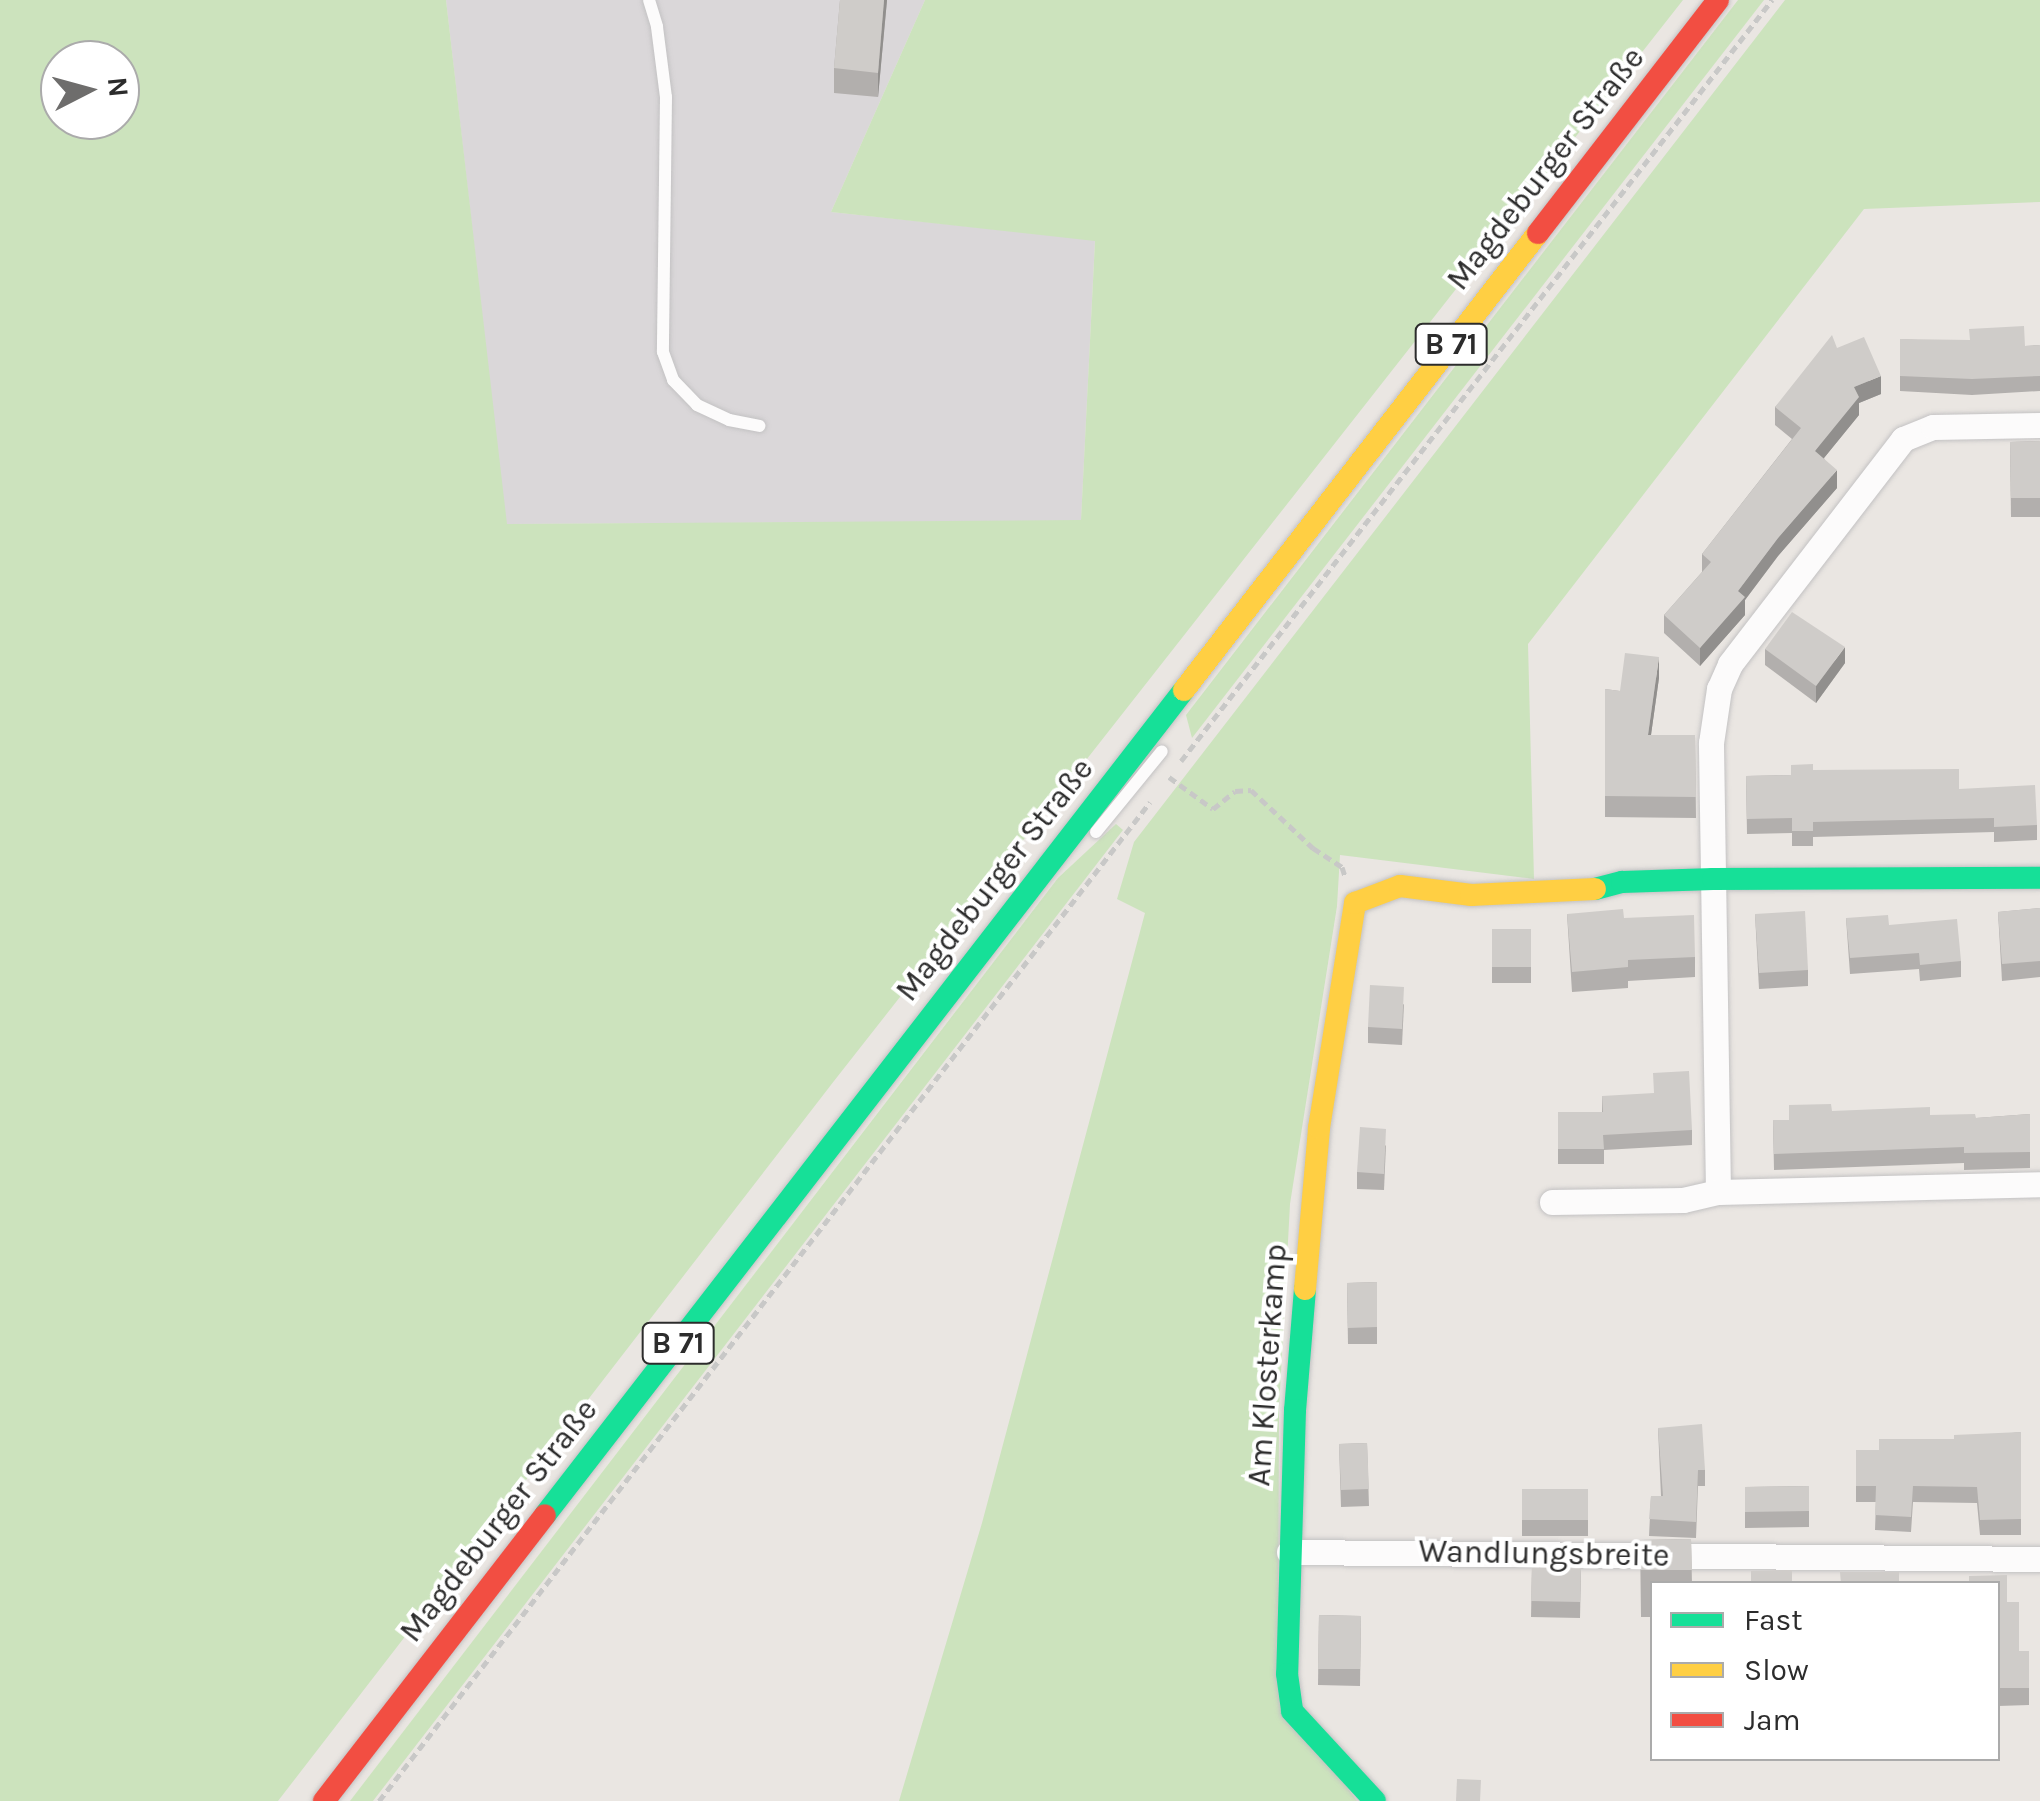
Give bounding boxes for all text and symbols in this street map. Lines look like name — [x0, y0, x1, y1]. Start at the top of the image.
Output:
north arrow — [40, 40, 140, 140]
street label: Magdeburger Straße — [1439, 40, 1653, 298]
text: N — [101, 75, 136, 99]
road number: B 71 — [1414, 319, 1488, 369]
street label: Magdeburger Straße — [888, 751, 1102, 1009]
street label: Am Klosterkamp — [1240, 1242, 1296, 1488]
road number: B 71 — [640, 1318, 716, 1368]
street label: Magdeburger Straße — [392, 1392, 606, 1650]
street label: Wandlungsbreite — [1418, 1533, 1670, 1575]
legend — [1650, 1581, 2000, 1761]
text: Fast — [1744, 1602, 1803, 1638]
text: Slow — [1744, 1652, 1809, 1688]
text: Jam — [1744, 1702, 1801, 1738]

